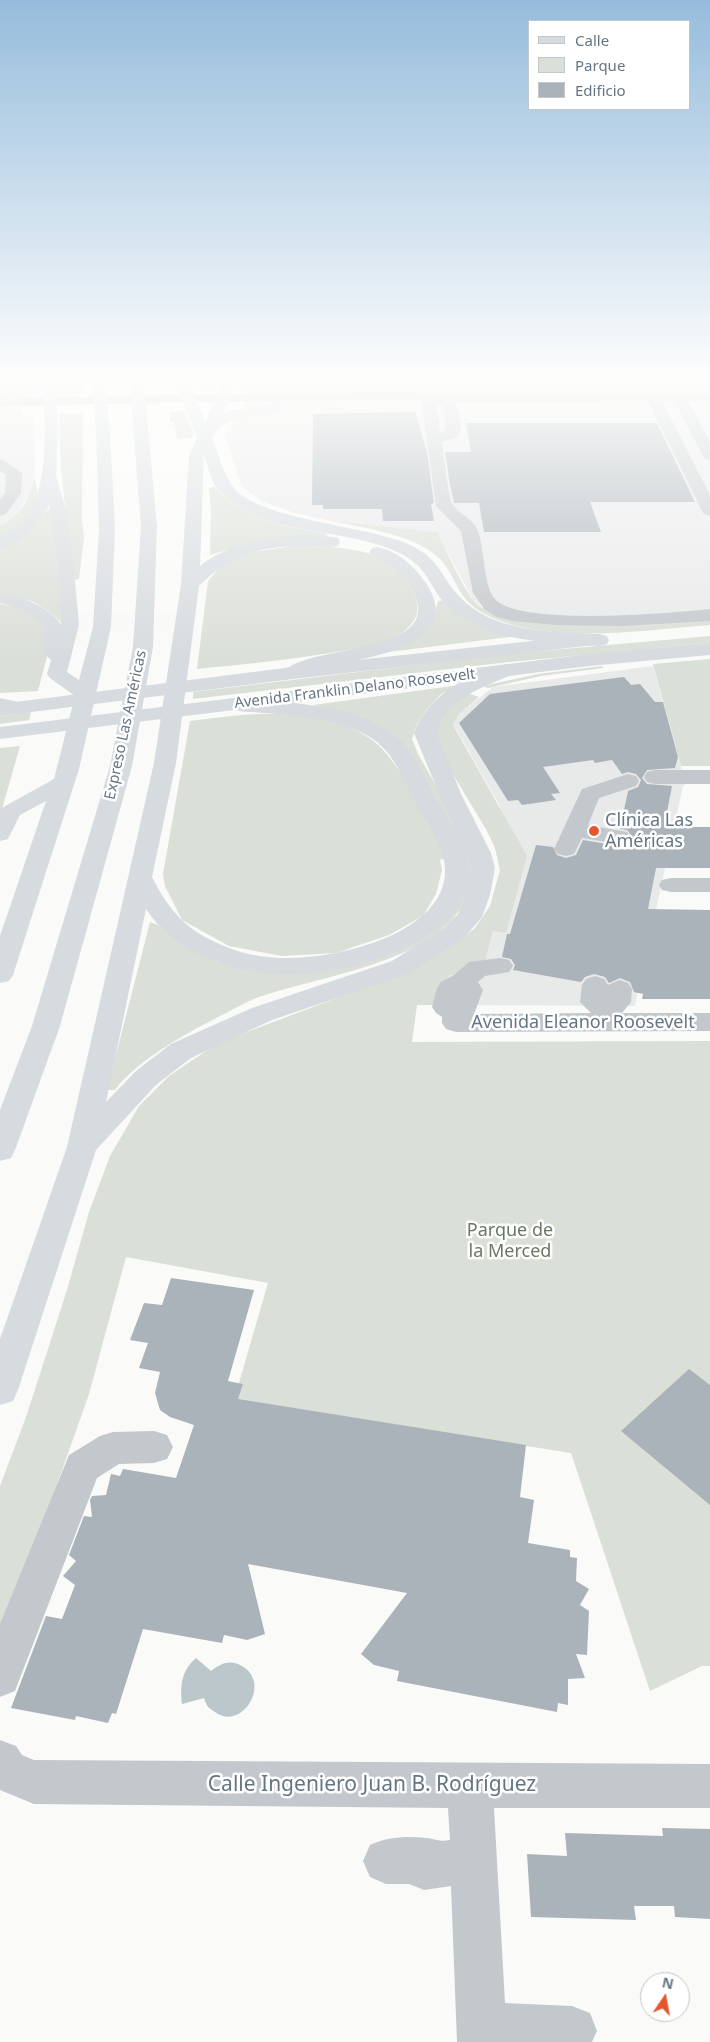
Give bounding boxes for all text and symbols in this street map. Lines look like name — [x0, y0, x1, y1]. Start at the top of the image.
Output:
legend — [528, 20, 690, 110]
text: Calle — [575, 30, 609, 50]
text: Parque — [575, 55, 625, 75]
text: Edificio — [575, 80, 626, 100]
street label: Expreso Las Américas — [101, 649, 151, 801]
street label: Avenida Franklin Delano Roosevelt — [233, 665, 477, 713]
place label: Clínica Las Américas — [605, 810, 693, 852]
marker: Clínica Las Américas — [587, 824, 601, 838]
street label: Avenida Eleanor Roosevelt — [471, 1012, 695, 1034]
park label: Parque de la Merced — [467, 1220, 553, 1262]
street label: Calle Ingeniero Juan B. Rodríguez — [208, 1772, 536, 1798]
north arrow — [640, 1972, 690, 2022]
text: N — [660, 1972, 676, 1993]

